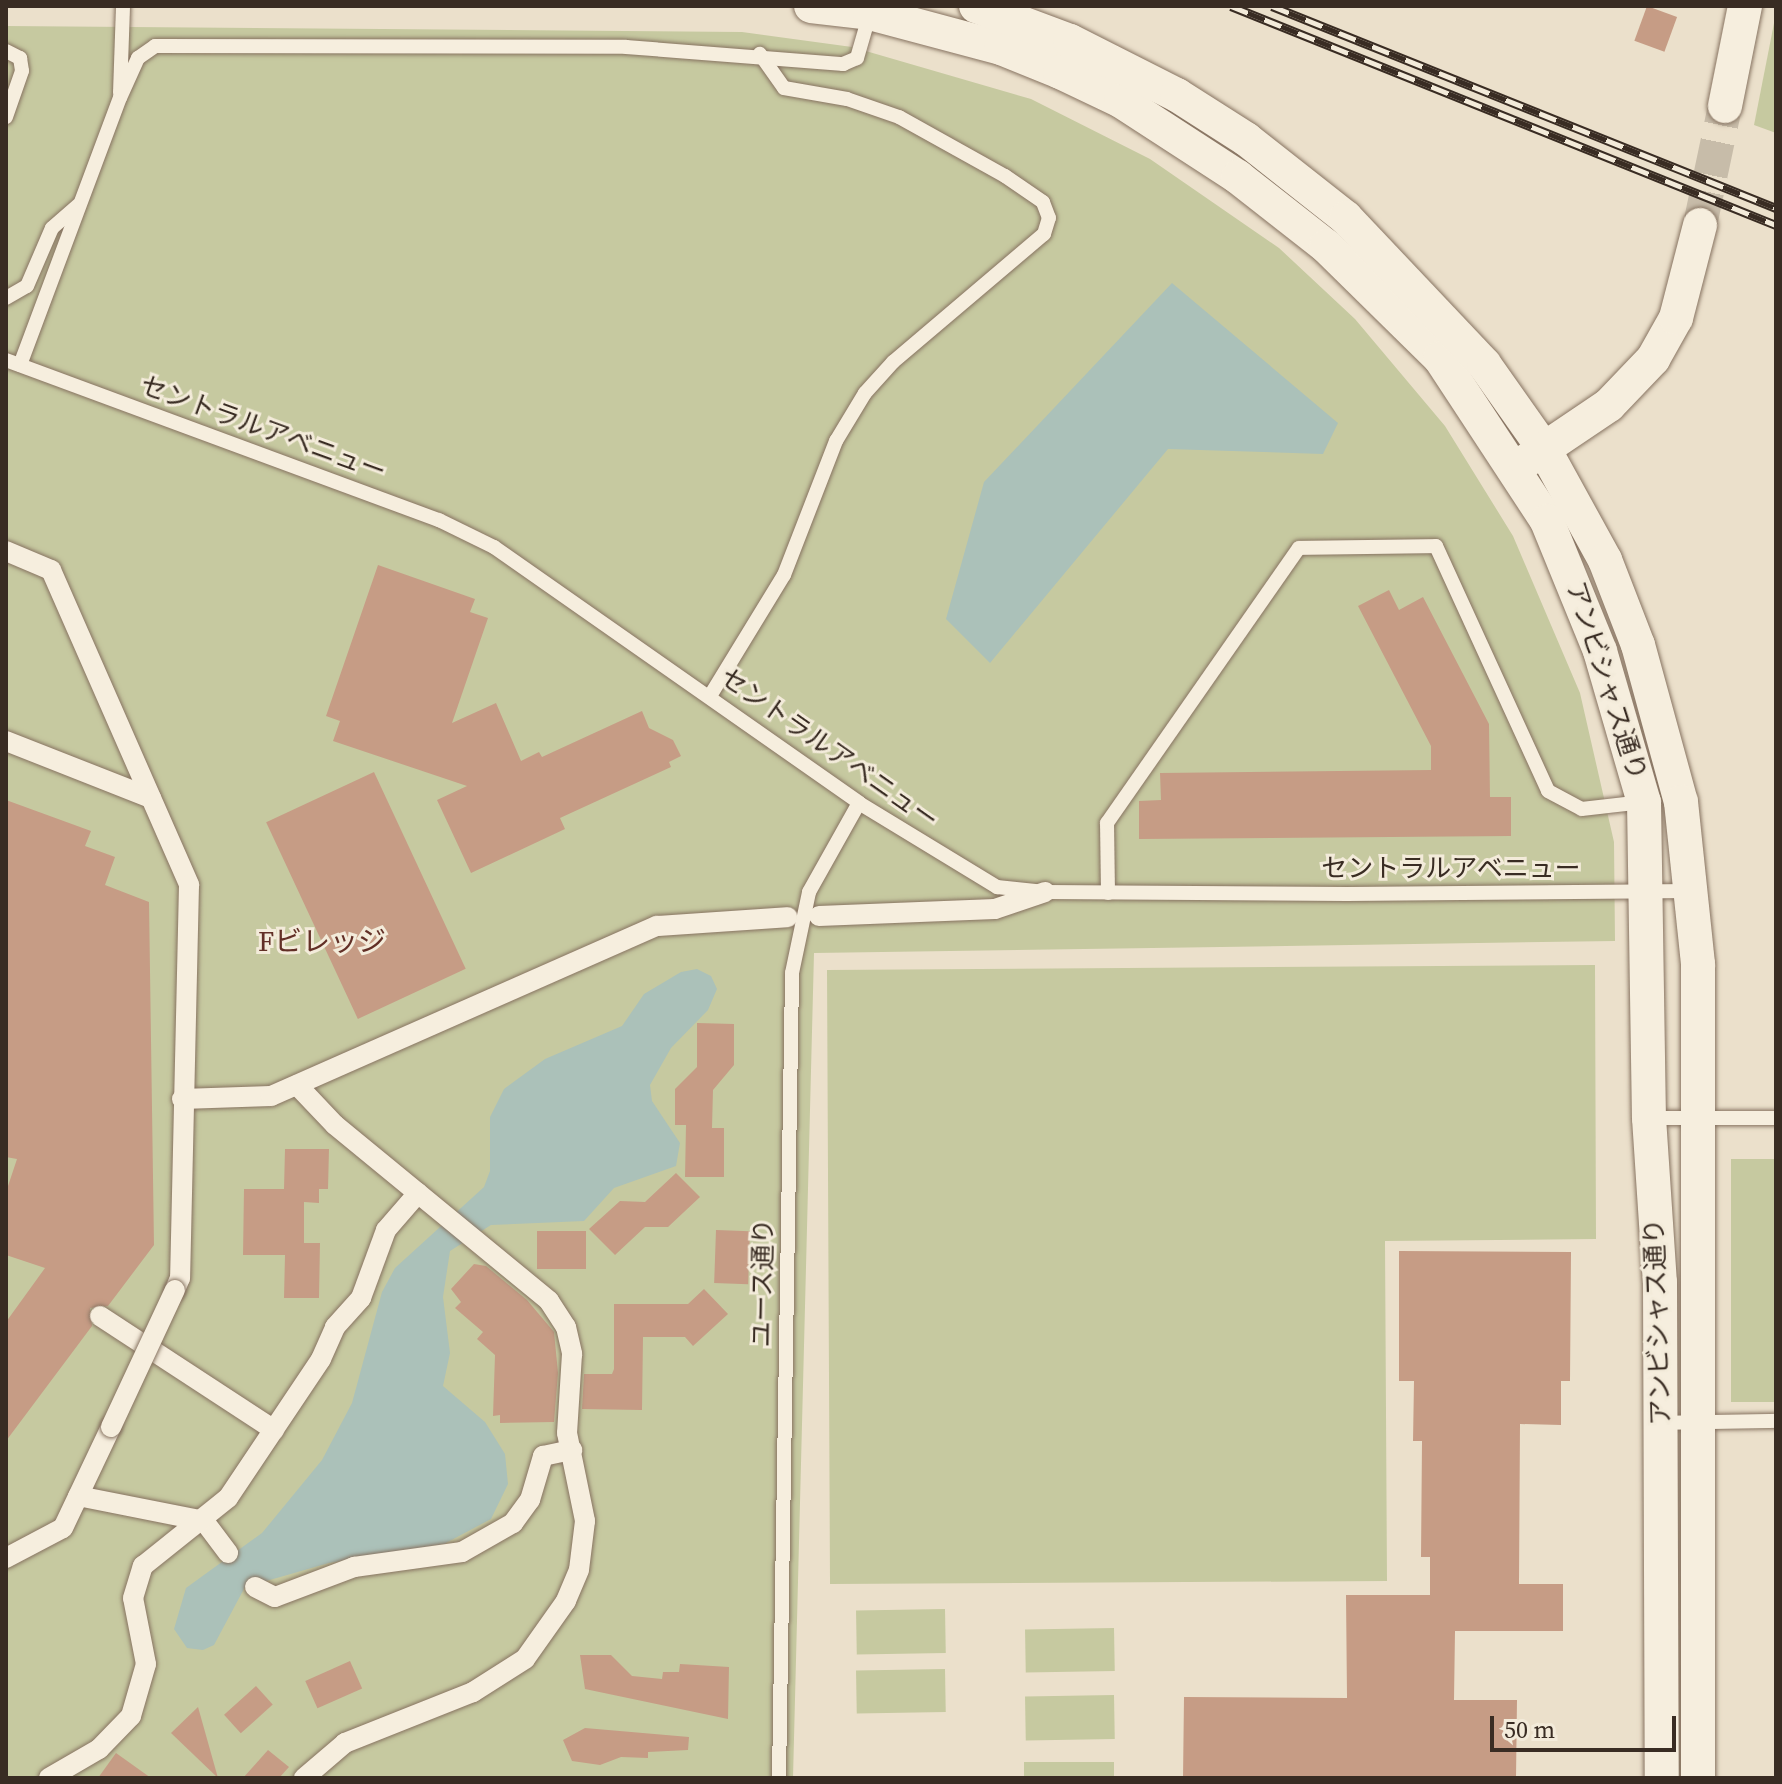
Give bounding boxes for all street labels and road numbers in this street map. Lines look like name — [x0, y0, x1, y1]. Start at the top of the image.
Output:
street label: セントラルアベニュー — [136, 370, 390, 488]
street label: アンビシャス通り — [1559, 577, 1653, 785]
street label: セントラルアベニュー — [714, 662, 944, 836]
street label: セントラルアベニュー — [1321, 853, 1581, 885]
street label: ユース通り — [746, 1218, 780, 1348]
street label: アンビシャス通り — [1639, 1218, 1677, 1426]

